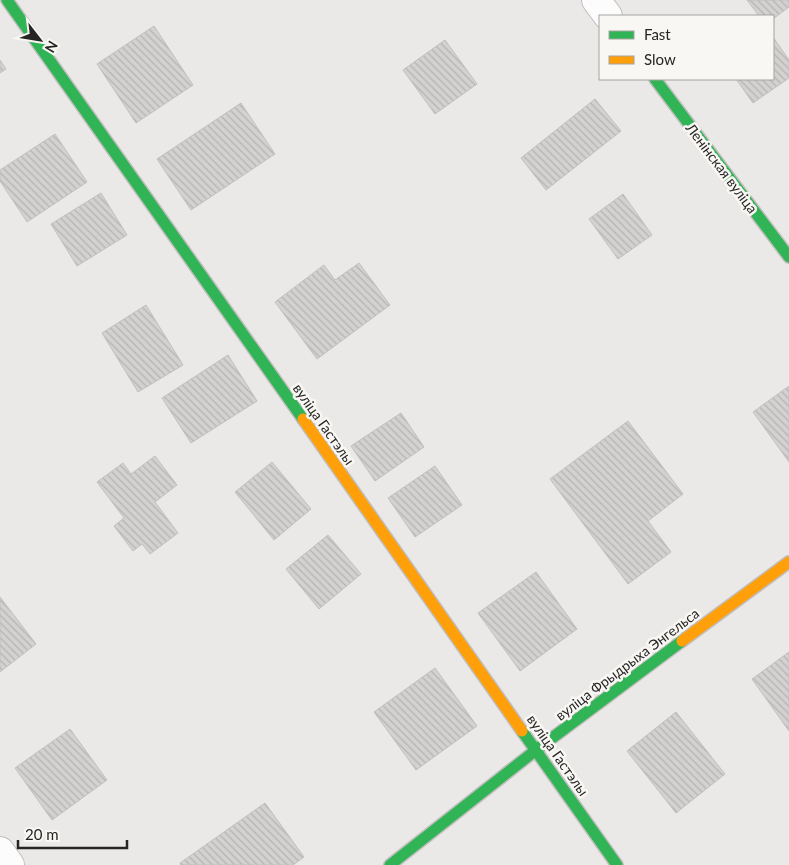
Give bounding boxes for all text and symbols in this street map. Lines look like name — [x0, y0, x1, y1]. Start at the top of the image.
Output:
north arrow — [15, 15, 65, 65]
legend — [599, 15, 774, 80]
text: Fast — [644, 25, 671, 43]
text: N — [42, 38, 62, 56]
text: Slow — [644, 50, 676, 68]
street label: Ленінская вуліца — [682, 119, 761, 216]
street label: вуліца Гастэлы — [290, 380, 358, 468]
street label: вуліца Фрыдрыха Энгельса — [552, 604, 702, 724]
street label: вуліца Гастэлы — [524, 711, 592, 799]
scale bar — [18, 818, 126, 850]
text: 20 m — [25, 825, 59, 843]

